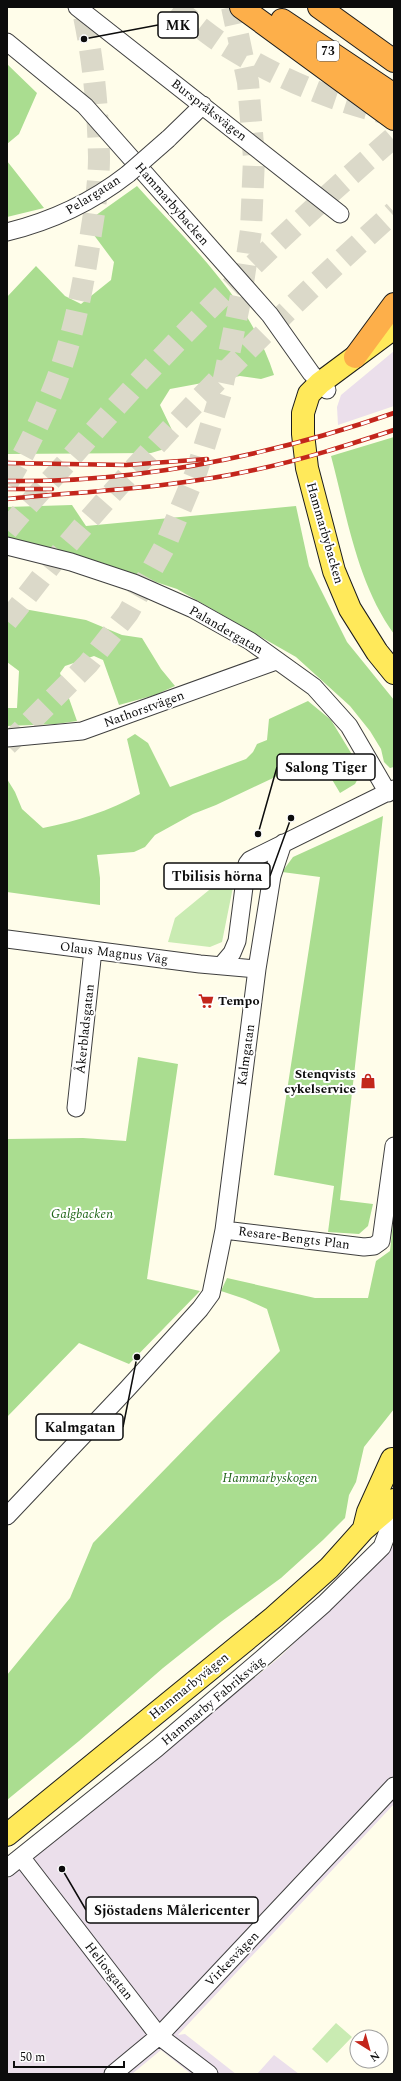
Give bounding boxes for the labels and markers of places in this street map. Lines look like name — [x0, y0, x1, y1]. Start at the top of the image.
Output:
callout: MK — [158, 12, 198, 38]
callout: Salong Tiger — [277, 754, 375, 780]
callout: Tbilisis hörna — [164, 863, 270, 889]
place label: Tempo — [218, 991, 260, 1011]
supermarket icon: Tempo — [197, 992, 215, 1010]
place label: Stenqvists cykelservice — [284, 1064, 356, 1099]
shop icon: Stenqvists cykelservice — [359, 1072, 377, 1090]
callout: Kalmgatan — [36, 1414, 123, 1440]
callout: Sjöstadens Målericenter — [86, 1897, 258, 1923]

